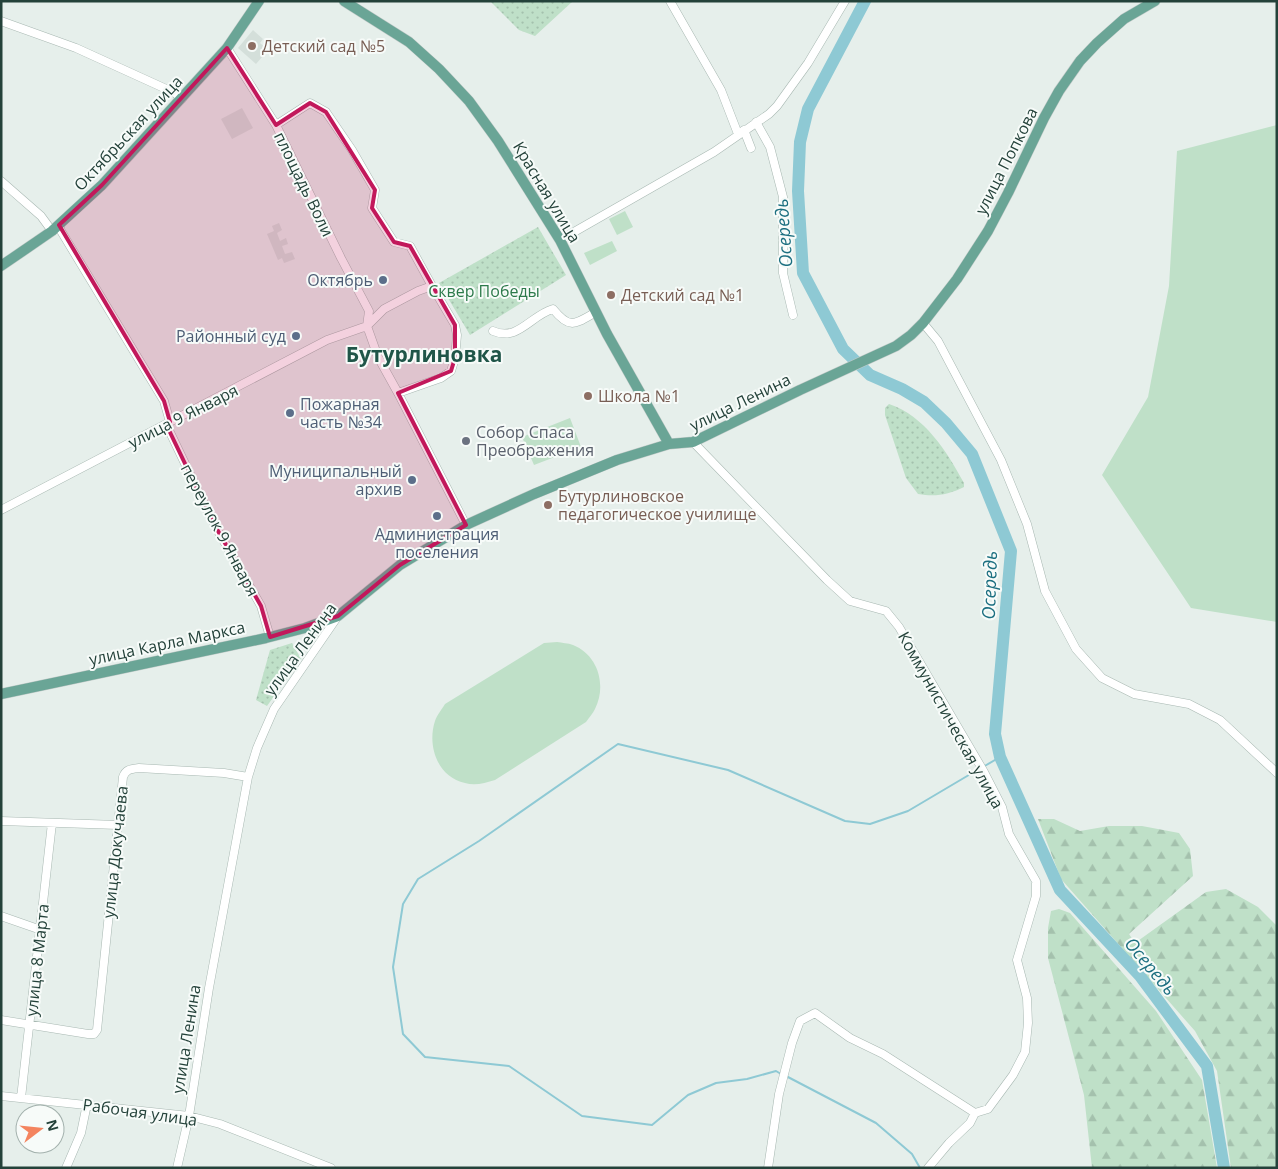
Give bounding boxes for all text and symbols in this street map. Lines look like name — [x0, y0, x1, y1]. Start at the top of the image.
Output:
place label: Детский сад №5 — [262, 35, 385, 57]
marker: Детский сад №5 — [246, 40, 258, 52]
street label: Октябрьская улица — [69, 71, 187, 195]
street label: улица Попкова — [970, 104, 1042, 218]
street label: площадь Воли — [269, 128, 339, 240]
street label: Красная улица — [508, 137, 586, 247]
water label: Осередь — [769, 198, 797, 268]
place label: Октябрь — [307, 269, 373, 291]
marker: Октябрь — [377, 274, 389, 286]
park label: Сквер Победы — [428, 280, 540, 302]
place label: Детский сад №1 — [621, 284, 744, 306]
marker: Детский сад №1 — [605, 289, 617, 301]
place label: Районный суд — [176, 325, 286, 347]
marker: Районный суд — [290, 330, 302, 342]
district label: Бутурлиновка — [346, 340, 502, 368]
street label: улица Ленина — [686, 368, 794, 436]
street label: улица 9 Января — [124, 379, 242, 453]
place label: Школа №1 — [598, 385, 680, 407]
marker: Школа №1 — [582, 390, 594, 402]
place label: Пожарная часть №34 — [300, 393, 382, 433]
marker: Пожарная часть №34 — [284, 407, 296, 419]
place label: Собор Спаса Преображения — [476, 421, 594, 461]
marker: Собор Спаса Преображения — [460, 435, 472, 447]
street label: переулок 9 Января — [176, 460, 264, 600]
place label: Муниципальный архив — [269, 460, 402, 500]
marker: Муниципальный архив — [406, 474, 418, 486]
place label: Бутурлиновское педагогическое училище — [558, 485, 757, 525]
marker: Бутурлиновское педагогическое училище — [542, 499, 554, 511]
marker: Администрация поселения — [431, 510, 443, 522]
place label: Администрация поселения — [375, 523, 499, 563]
water label: Осередь — [976, 550, 1002, 620]
street label: улица Ленина — [259, 598, 341, 700]
street label: улица Карла Маркса — [87, 616, 247, 670]
street label: Коммунистическая улица — [893, 628, 1009, 812]
street label: улица Докучаева — [97, 785, 133, 919]
street label: улица 8 Марта — [20, 903, 54, 1017]
water label: Осередь — [1120, 932, 1182, 1000]
street label: улица Ленина — [167, 983, 205, 1095]
street label: Рабочая улица — [81, 1093, 199, 1131]
north arrow — [15, 1104, 65, 1154]
text: N — [42, 1117, 64, 1133]

